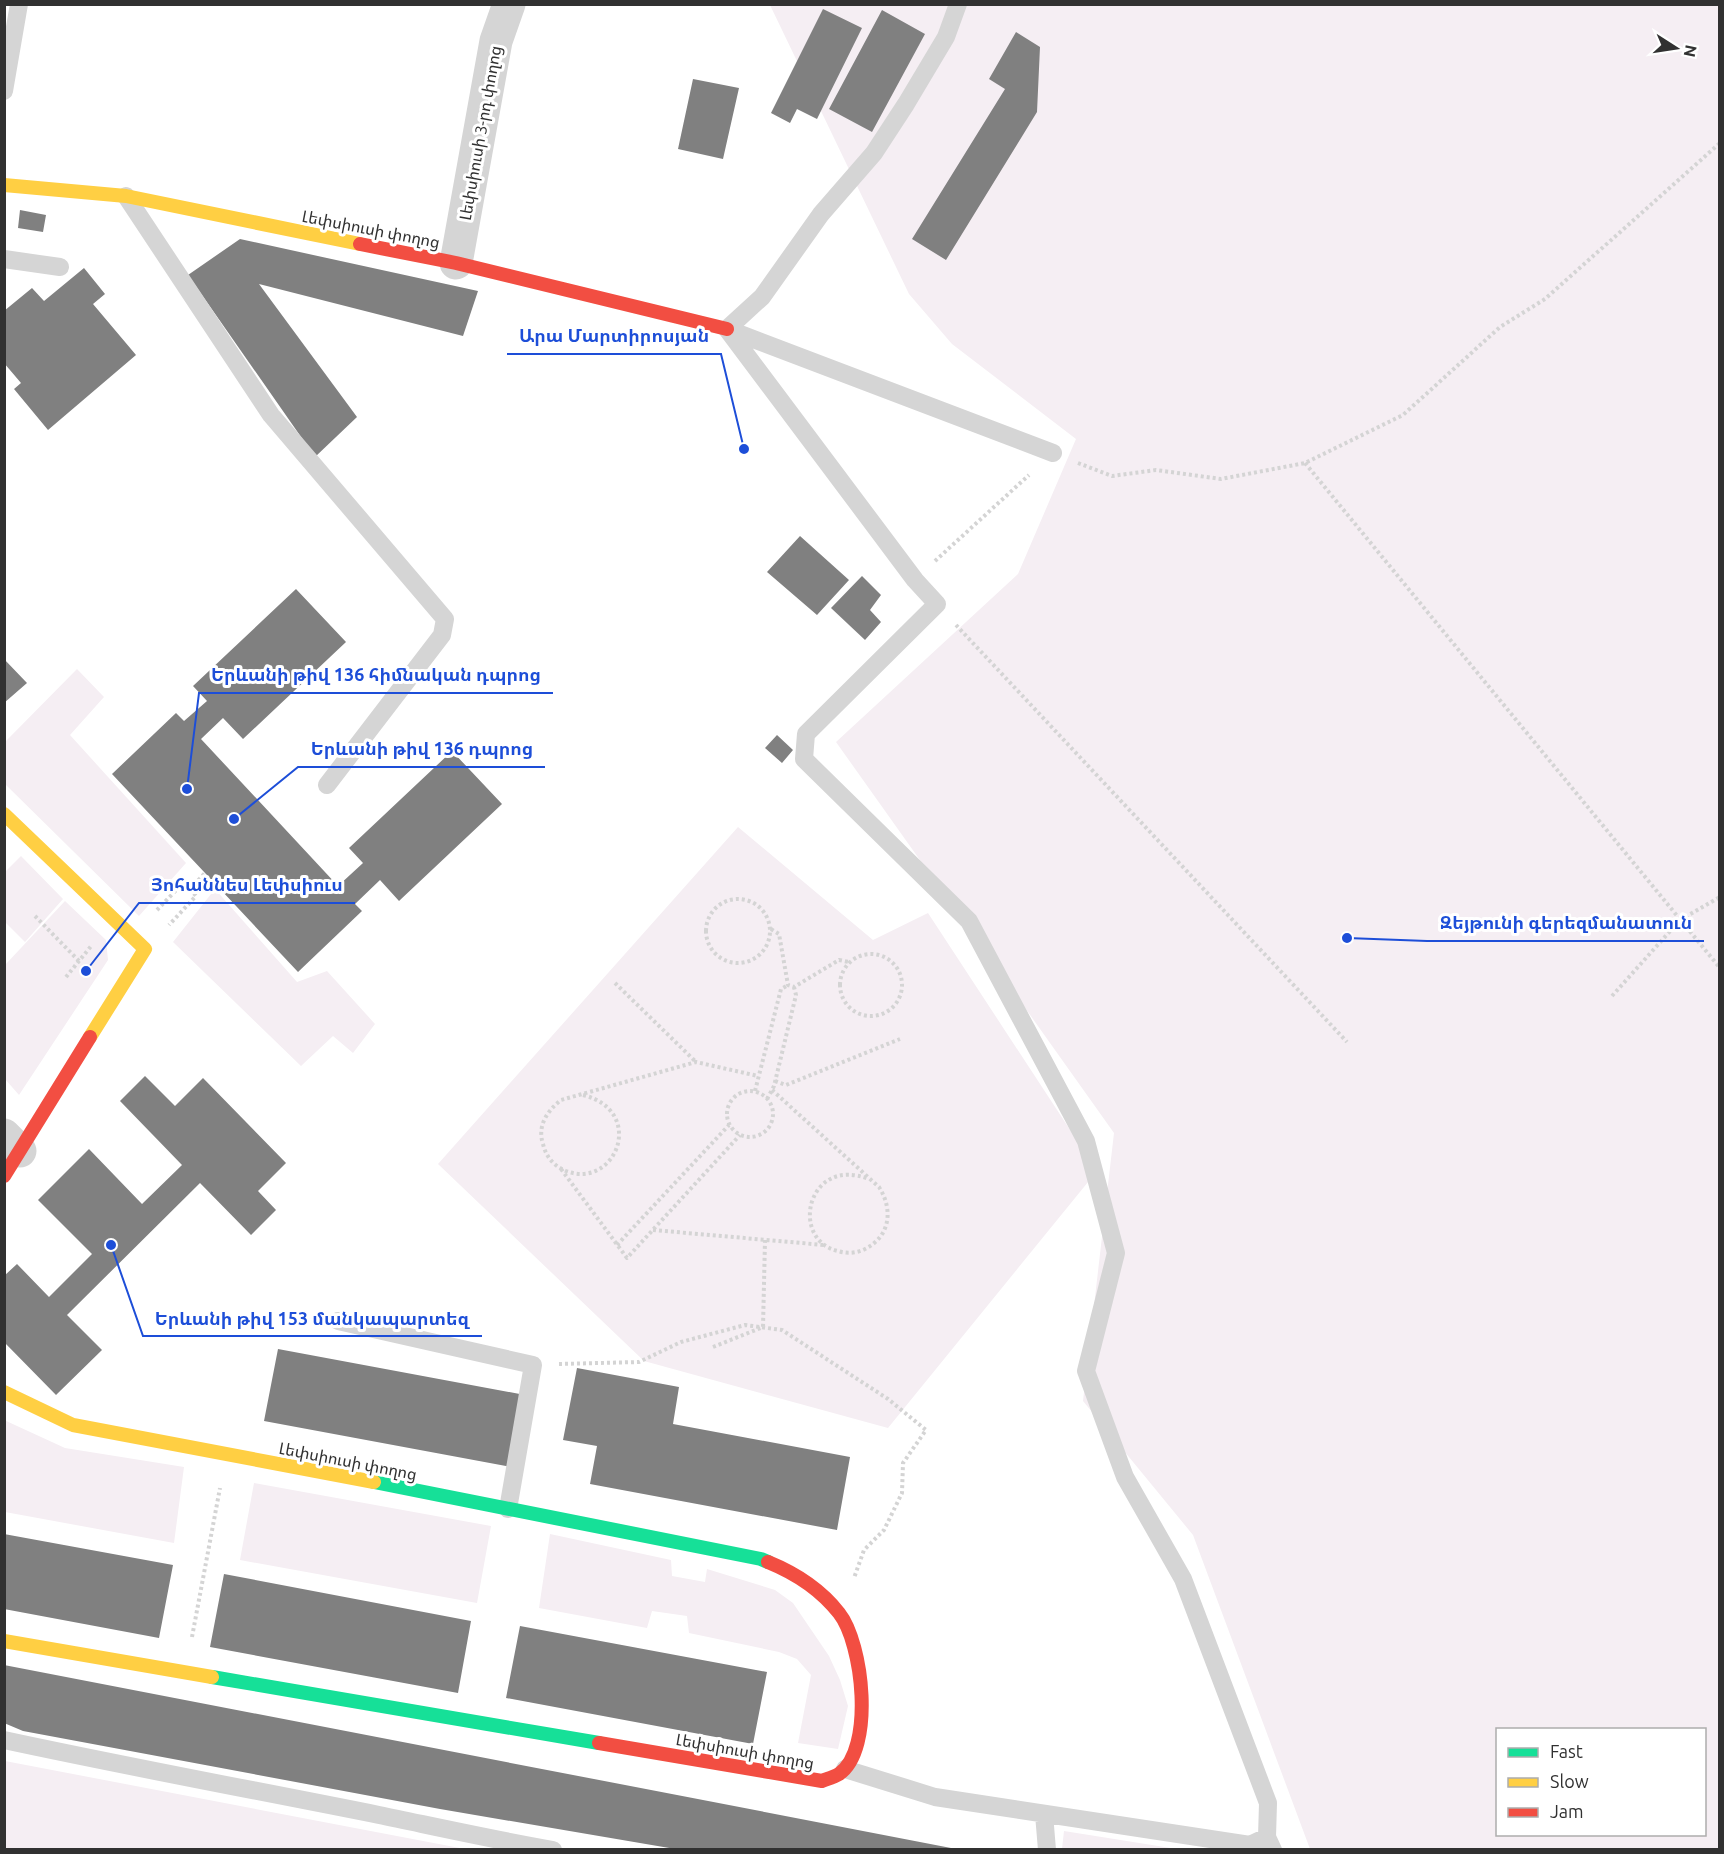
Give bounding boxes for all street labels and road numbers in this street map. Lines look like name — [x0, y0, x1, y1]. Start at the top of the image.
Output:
street label: Լեփսիուսի 3-րդ փողոց — [456, 44, 505, 222]
street label: Լեփսիուսի փողոց — [300, 207, 442, 252]
street label: Լեփսիուսի փողոց — [277, 1439, 419, 1484]
street label: Լեփսիուսի փողոց — [674, 1730, 816, 1773]

